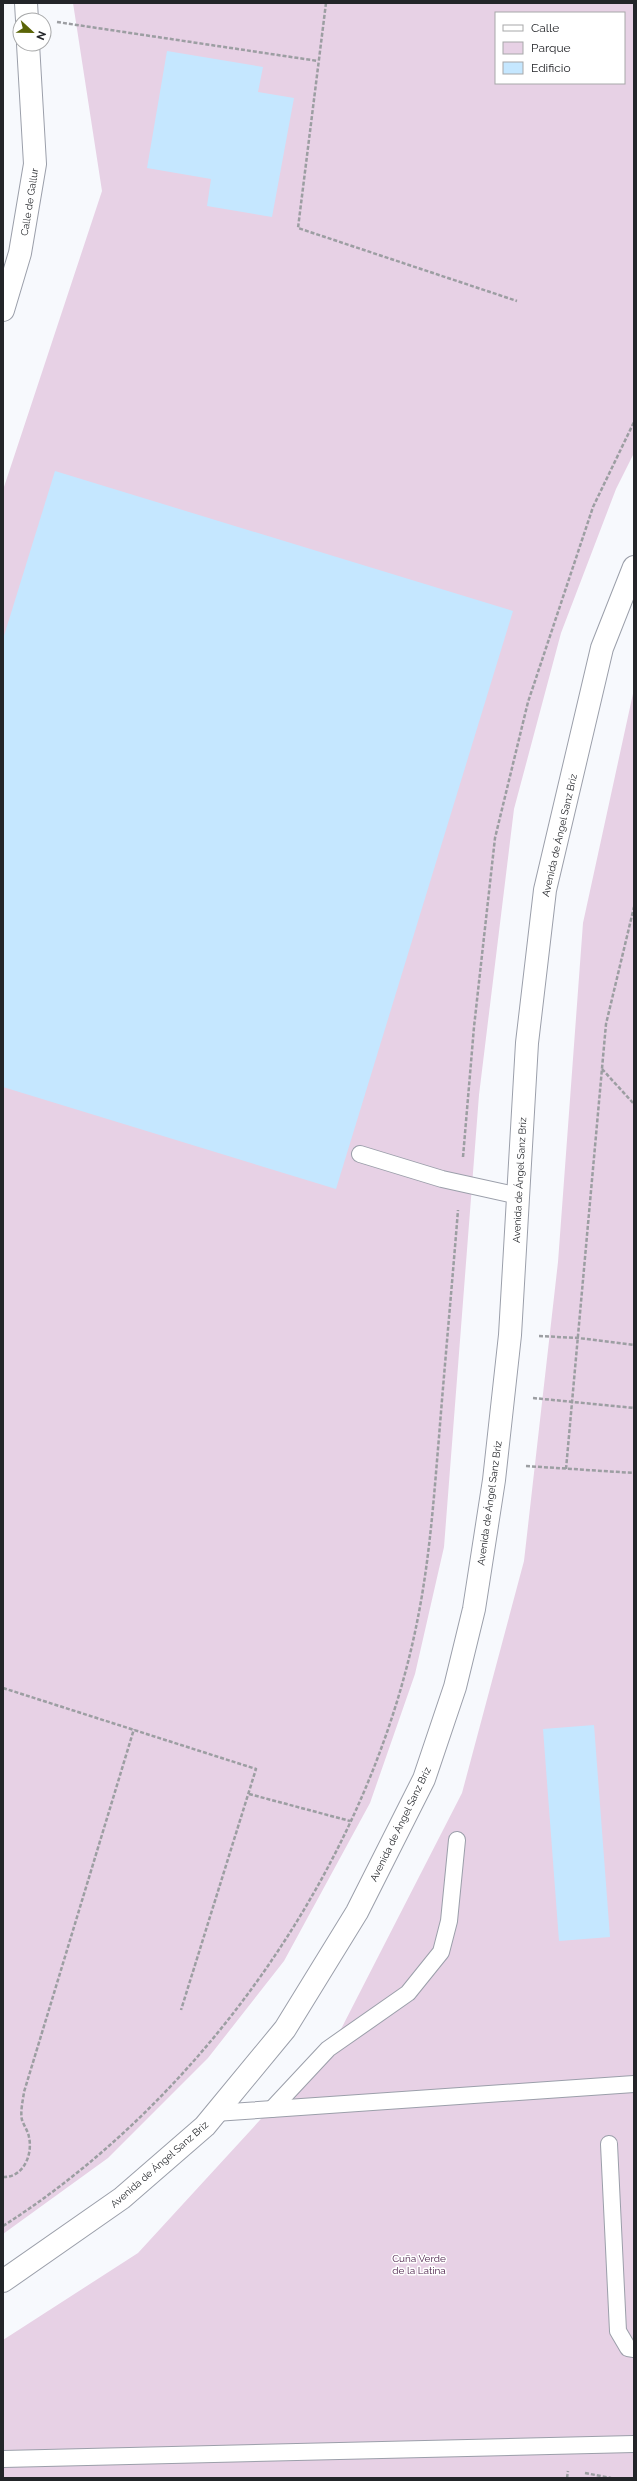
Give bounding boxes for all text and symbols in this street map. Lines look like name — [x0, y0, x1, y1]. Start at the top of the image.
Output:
north arrow — [12, 12, 52, 52]
legend — [495, 12, 625, 84]
text: Calle — [531, 21, 559, 35]
text: N — [33, 29, 48, 42]
text: Parque — [531, 41, 571, 55]
text: Edificio — [531, 61, 571, 75]
street label: Calle de Gallur — [19, 167, 40, 237]
street label: Avenida de Ángel Sanz Briz — [540, 773, 579, 898]
street label: Avenida de Ángel Sanz Briz — [511, 1117, 528, 1243]
street label: Avenida de Ángel Sanz Briz — [475, 1440, 504, 1566]
street label: Avenida de Ángel Sanz Briz — [368, 1765, 433, 1883]
street label: Avenida de Ángel Sanz Briz — [108, 2119, 210, 2210]
park label: Cuña Verde de la Latina — [392, 2253, 446, 2276]

